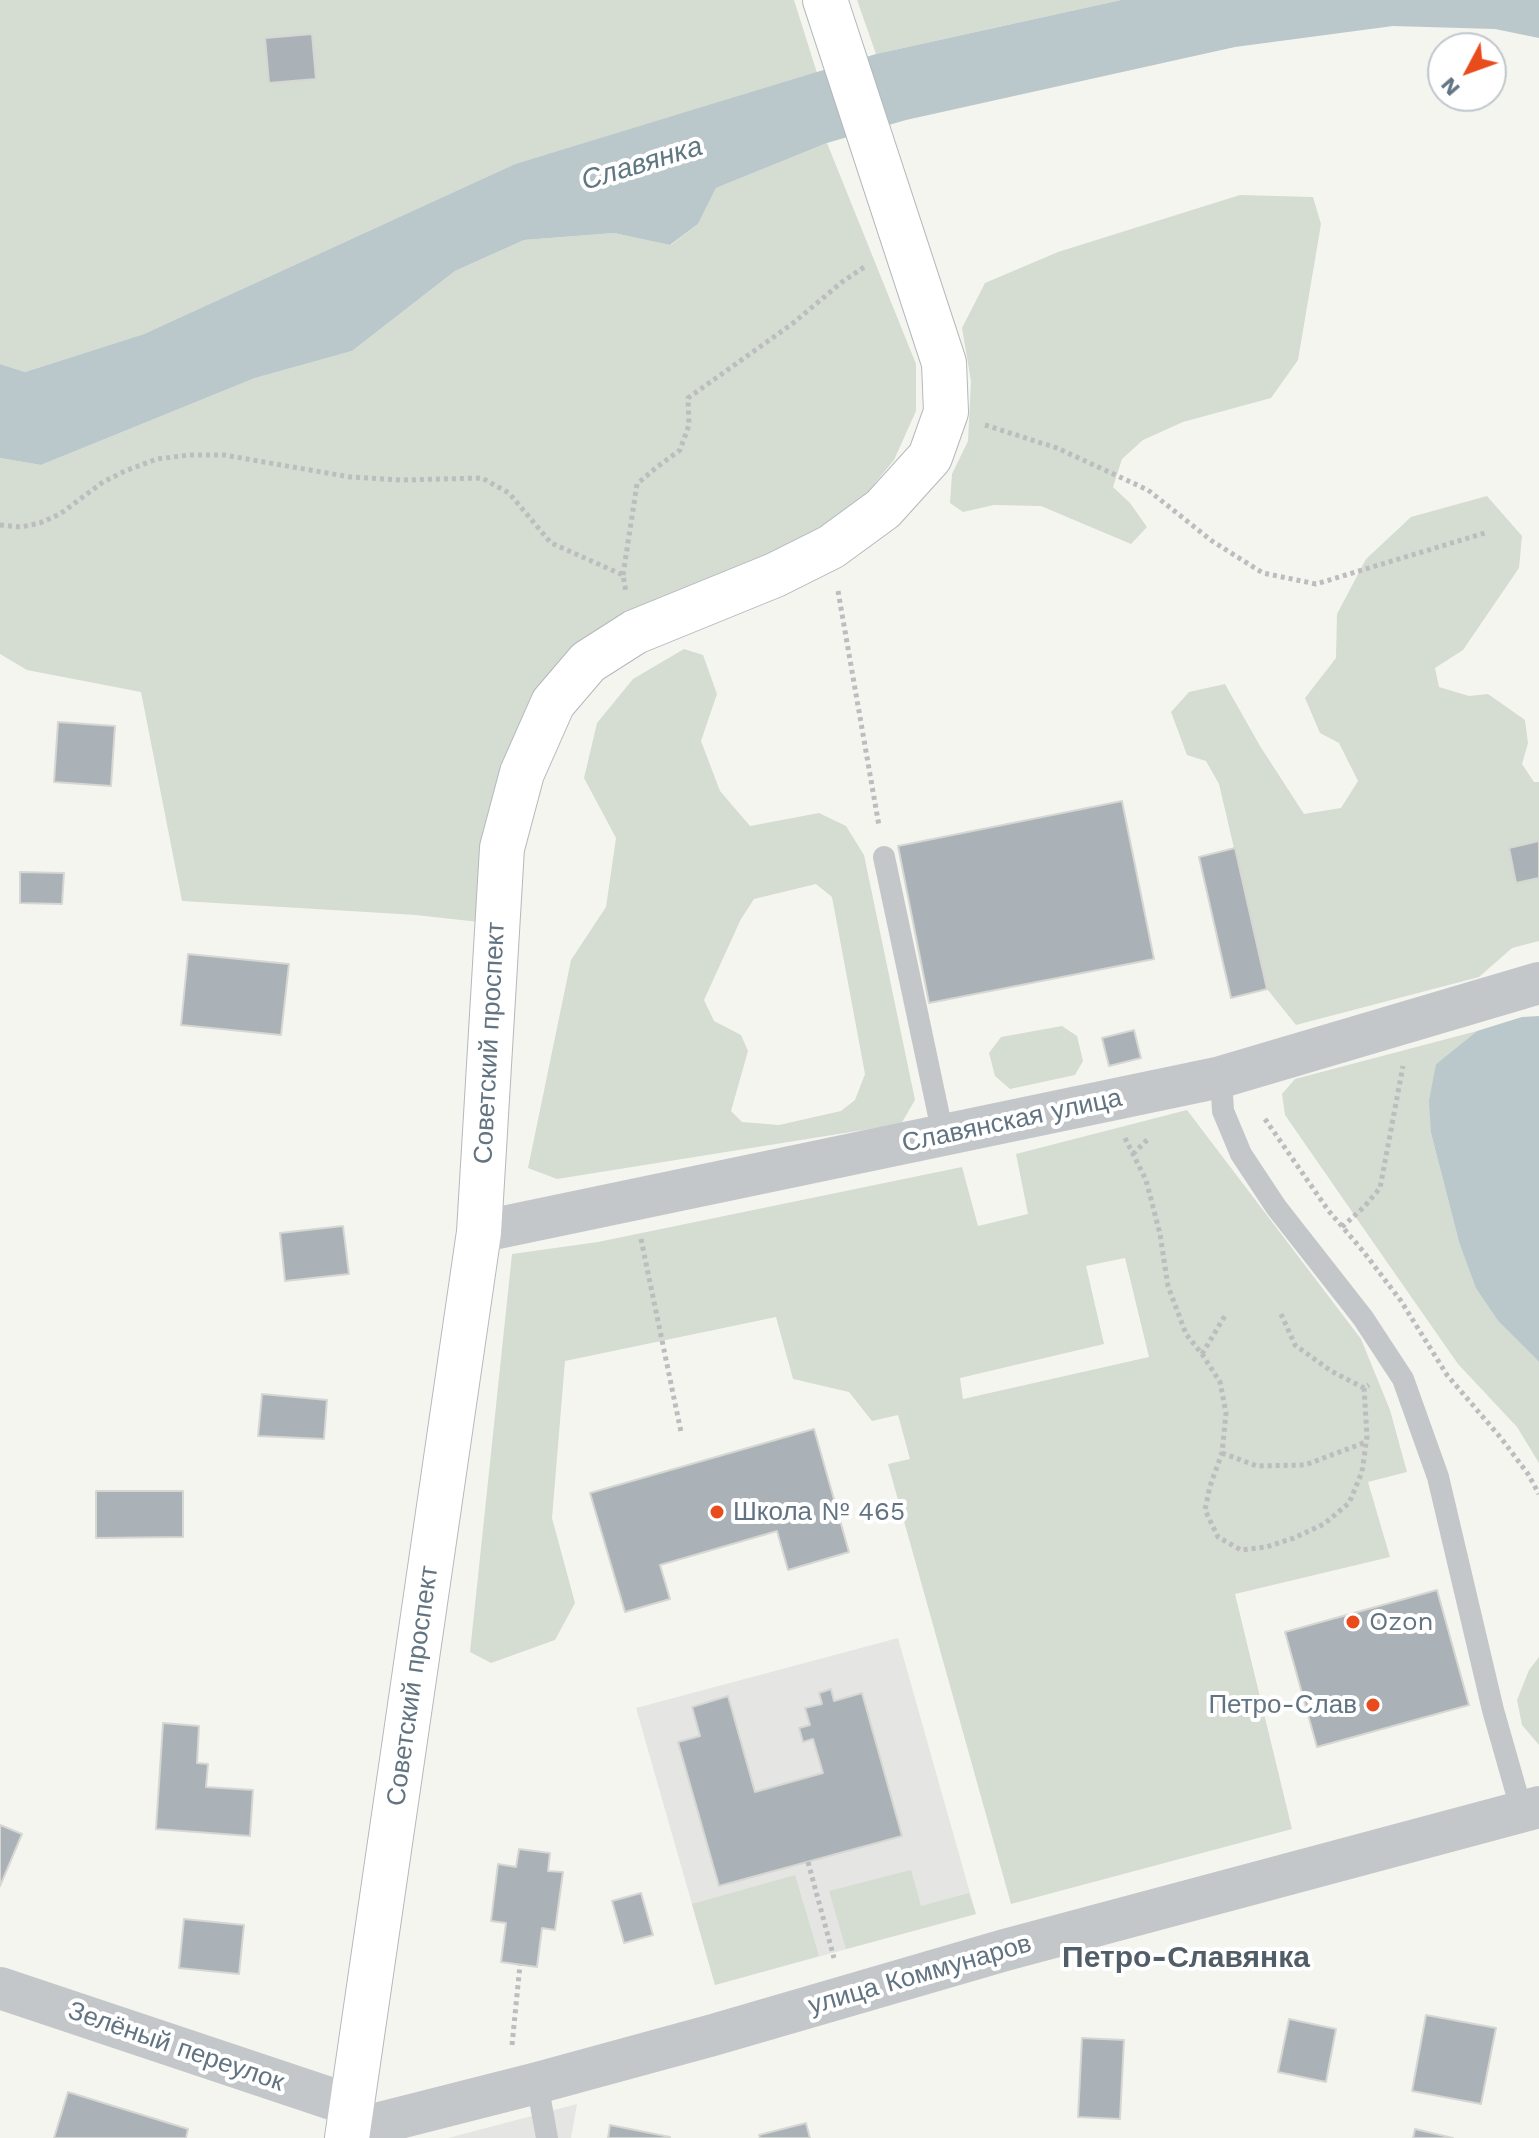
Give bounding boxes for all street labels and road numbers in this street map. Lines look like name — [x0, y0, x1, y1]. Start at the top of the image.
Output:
street label: Советский проспект — [468, 921, 512, 1165]
street label: Славянская улица — [899, 1082, 1125, 1160]
street label: Советский проспект — [381, 1564, 445, 1808]
street label: улица Коммунаров — [805, 1928, 1035, 2022]
street label: Зелёный переулок — [64, 1995, 288, 2099]

